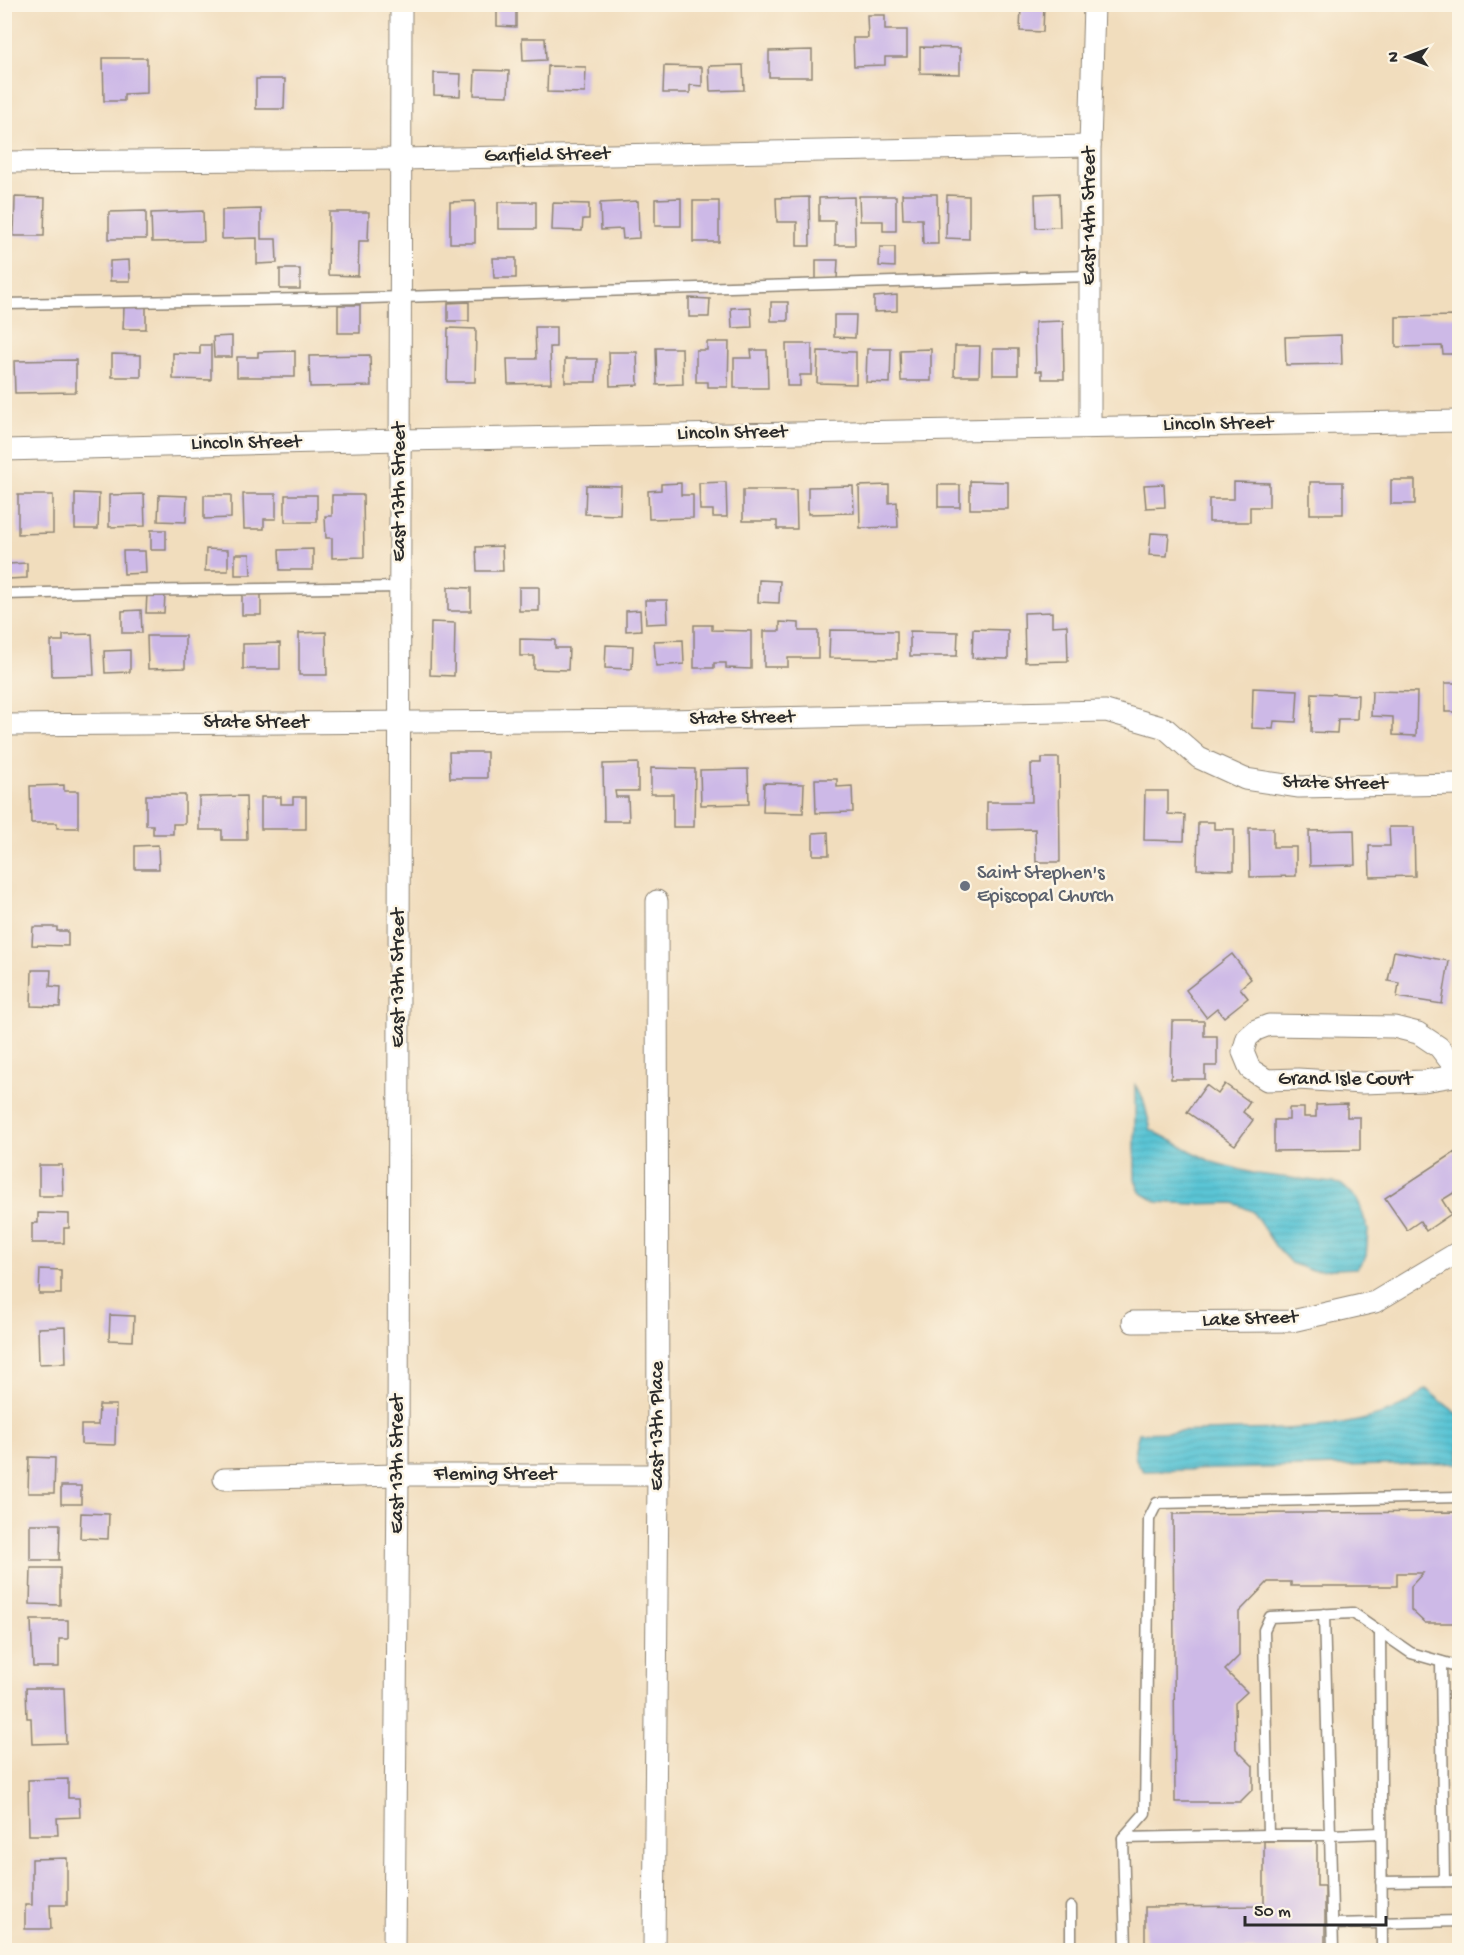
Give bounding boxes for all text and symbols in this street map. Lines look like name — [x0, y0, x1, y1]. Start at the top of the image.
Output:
north arrow — [1377, 27, 1437, 87]
text: N — [1386, 51, 1405, 62]
street label: Garfield Street — [484, 143, 612, 169]
street label: East 14th Street — [1079, 145, 1102, 285]
street label: Lincoln Street — [1163, 413, 1275, 437]
street label: East 13th Street — [389, 421, 412, 562]
street label: Lincoln Street — [677, 422, 789, 446]
street label: Lincoln Street — [191, 432, 303, 456]
street label: State Street — [689, 707, 797, 731]
street label: State Street — [203, 712, 310, 735]
street label: State Street — [1282, 772, 1390, 796]
place label: Saint Stephen's Episcopal Church — [977, 863, 1114, 909]
marker: Saint Stephen's Episcopal Church — [958, 879, 972, 893]
street label: East 13th Street — [388, 907, 411, 1048]
street label: Grand Isle Court — [1278, 1069, 1414, 1092]
street label: Lake Street — [1202, 1307, 1300, 1333]
street label: East 13th Place — [647, 1361, 670, 1491]
street label: East 13th Street — [387, 1393, 410, 1534]
street label: Fleming Street — [433, 1464, 558, 1487]
scale bar — [1245, 1889, 1386, 1927]
text: 50 m — [1254, 1902, 1291, 1923]

